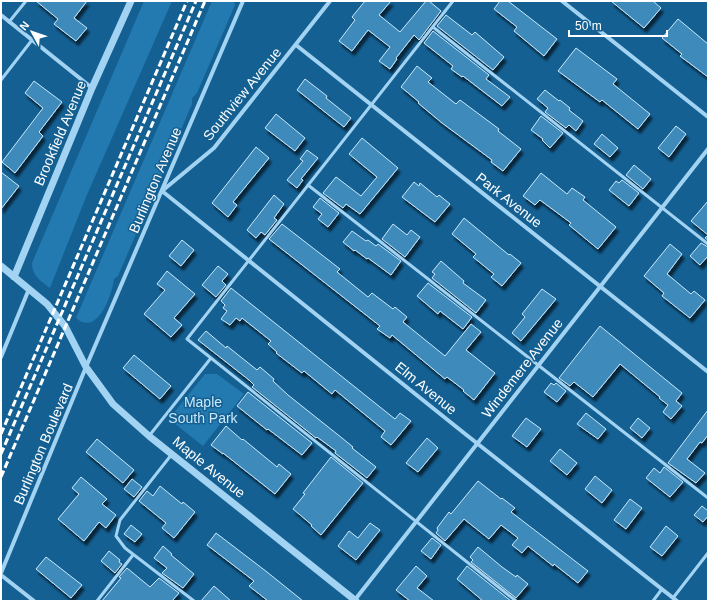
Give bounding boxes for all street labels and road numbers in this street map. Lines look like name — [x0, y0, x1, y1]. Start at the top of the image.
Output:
street label: Southview Avenue — [200, 44, 285, 144]
street label: Brookfield Avenue — [31, 78, 89, 188]
street label: Burlington Avenue — [125, 124, 185, 235]
street label: Park Avenue — [473, 169, 545, 231]
street label: Windemere Avenue — [478, 315, 566, 421]
street label: Elm Avenue — [392, 358, 460, 418]
street label: Burlington Boulevard — [10, 381, 76, 507]
street label: Maple Avenue — [170, 433, 249, 501]

